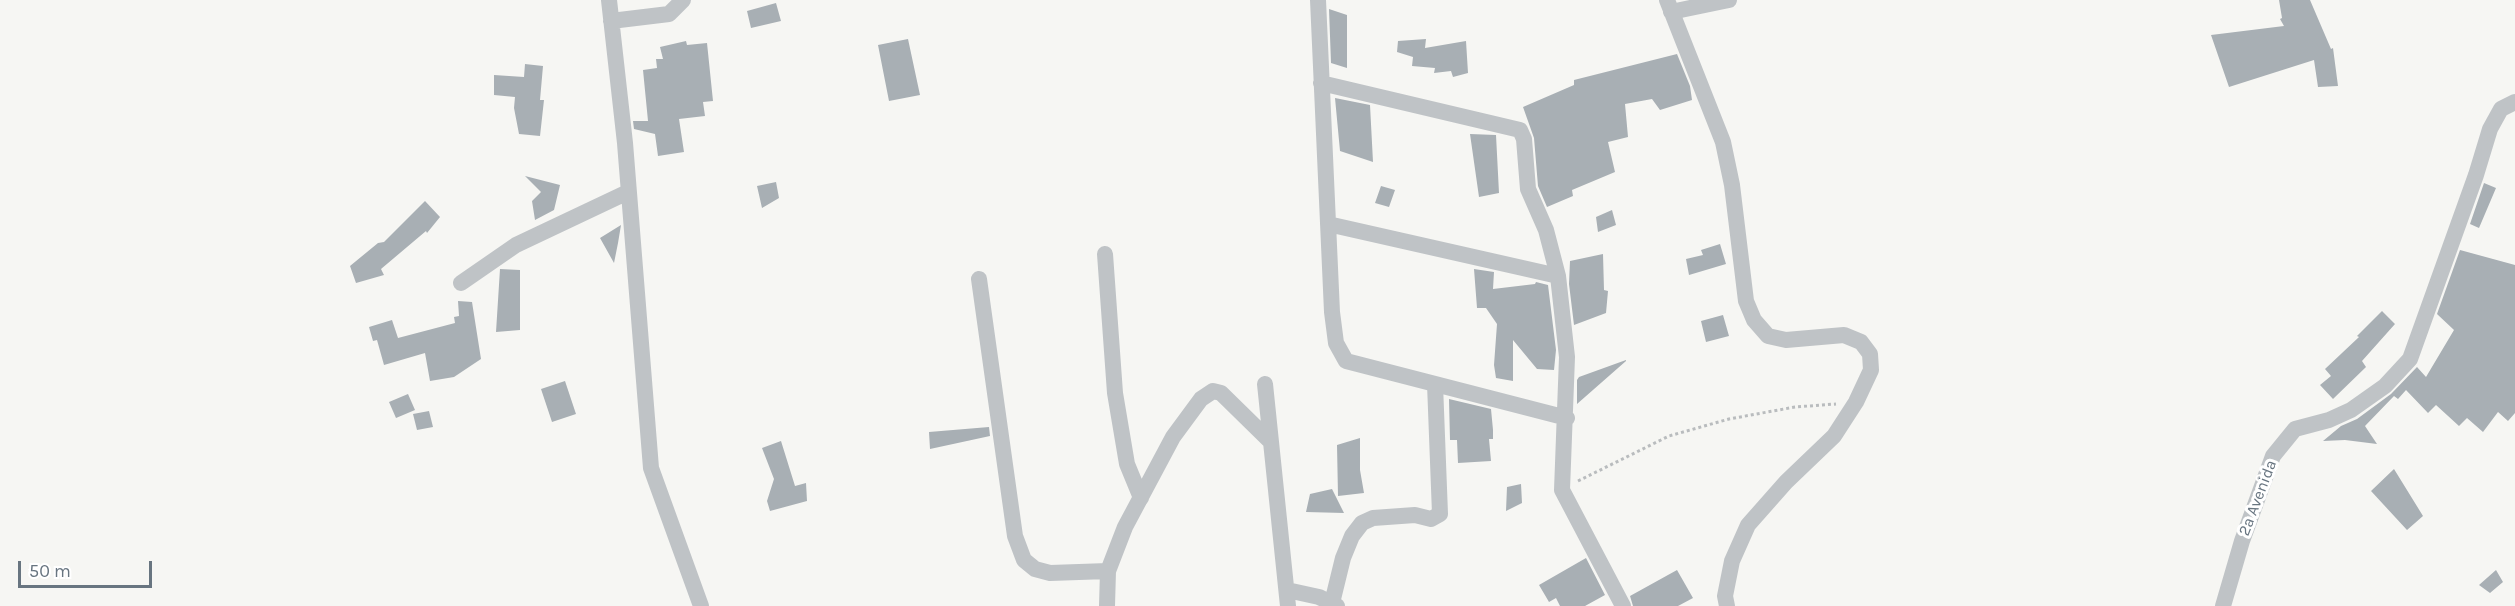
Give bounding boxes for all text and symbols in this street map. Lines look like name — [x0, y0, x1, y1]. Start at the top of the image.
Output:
street label: 2a Avenida — [2235, 457, 2281, 539]
scale bar — [21, 549, 154, 587]
text: 50 m — [29, 560, 71, 582]

